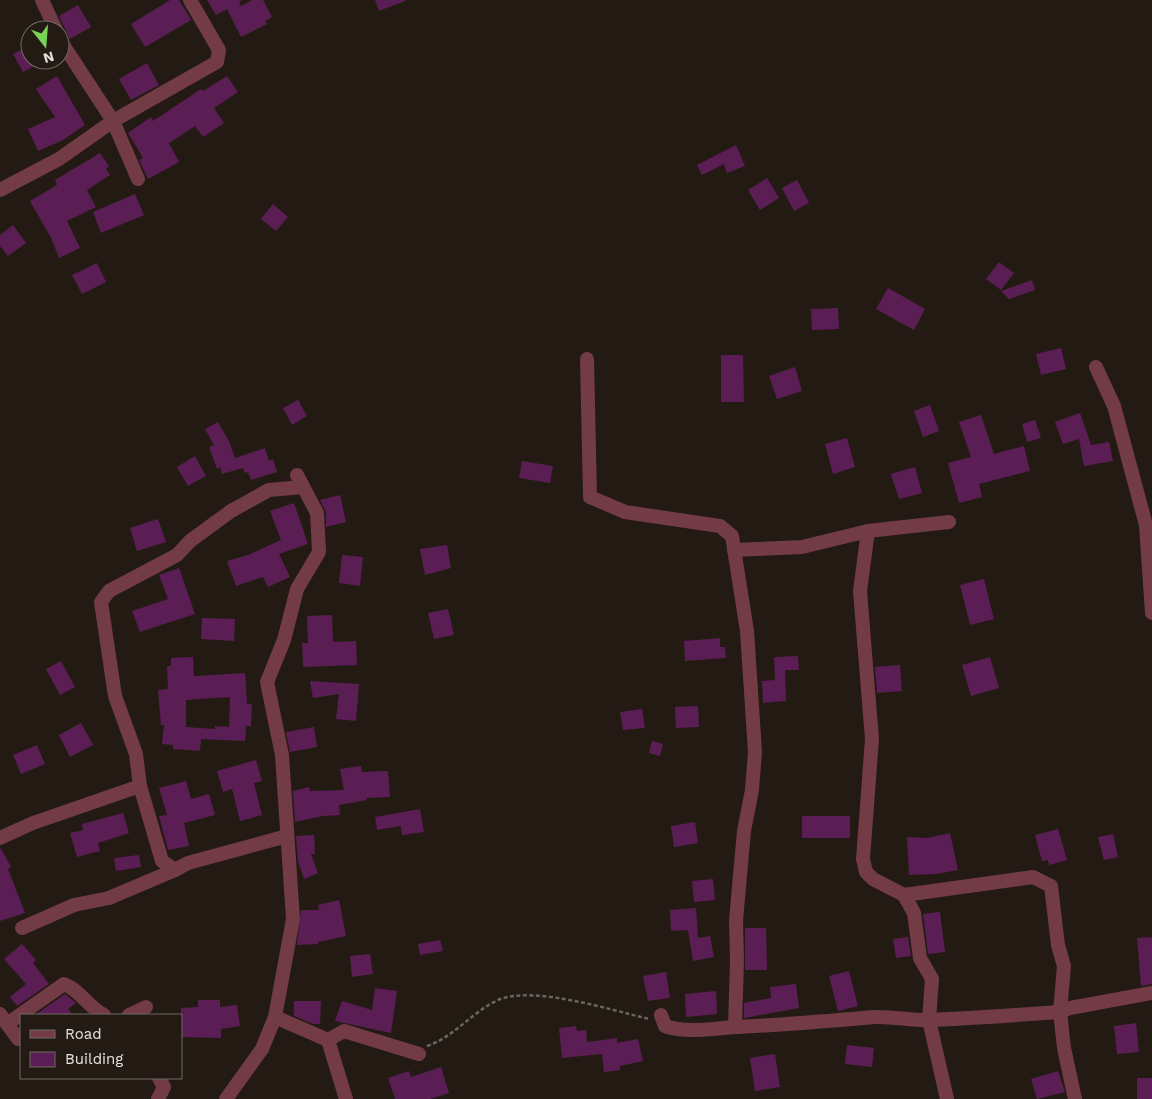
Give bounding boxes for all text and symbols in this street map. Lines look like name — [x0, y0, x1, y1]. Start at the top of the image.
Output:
north arrow — [20, 20, 70, 70]
text: N — [42, 48, 56, 67]
legend — [20, 1014, 182, 1079]
text: Road — [65, 1025, 102, 1043]
text: Building — [65, 1050, 123, 1068]

